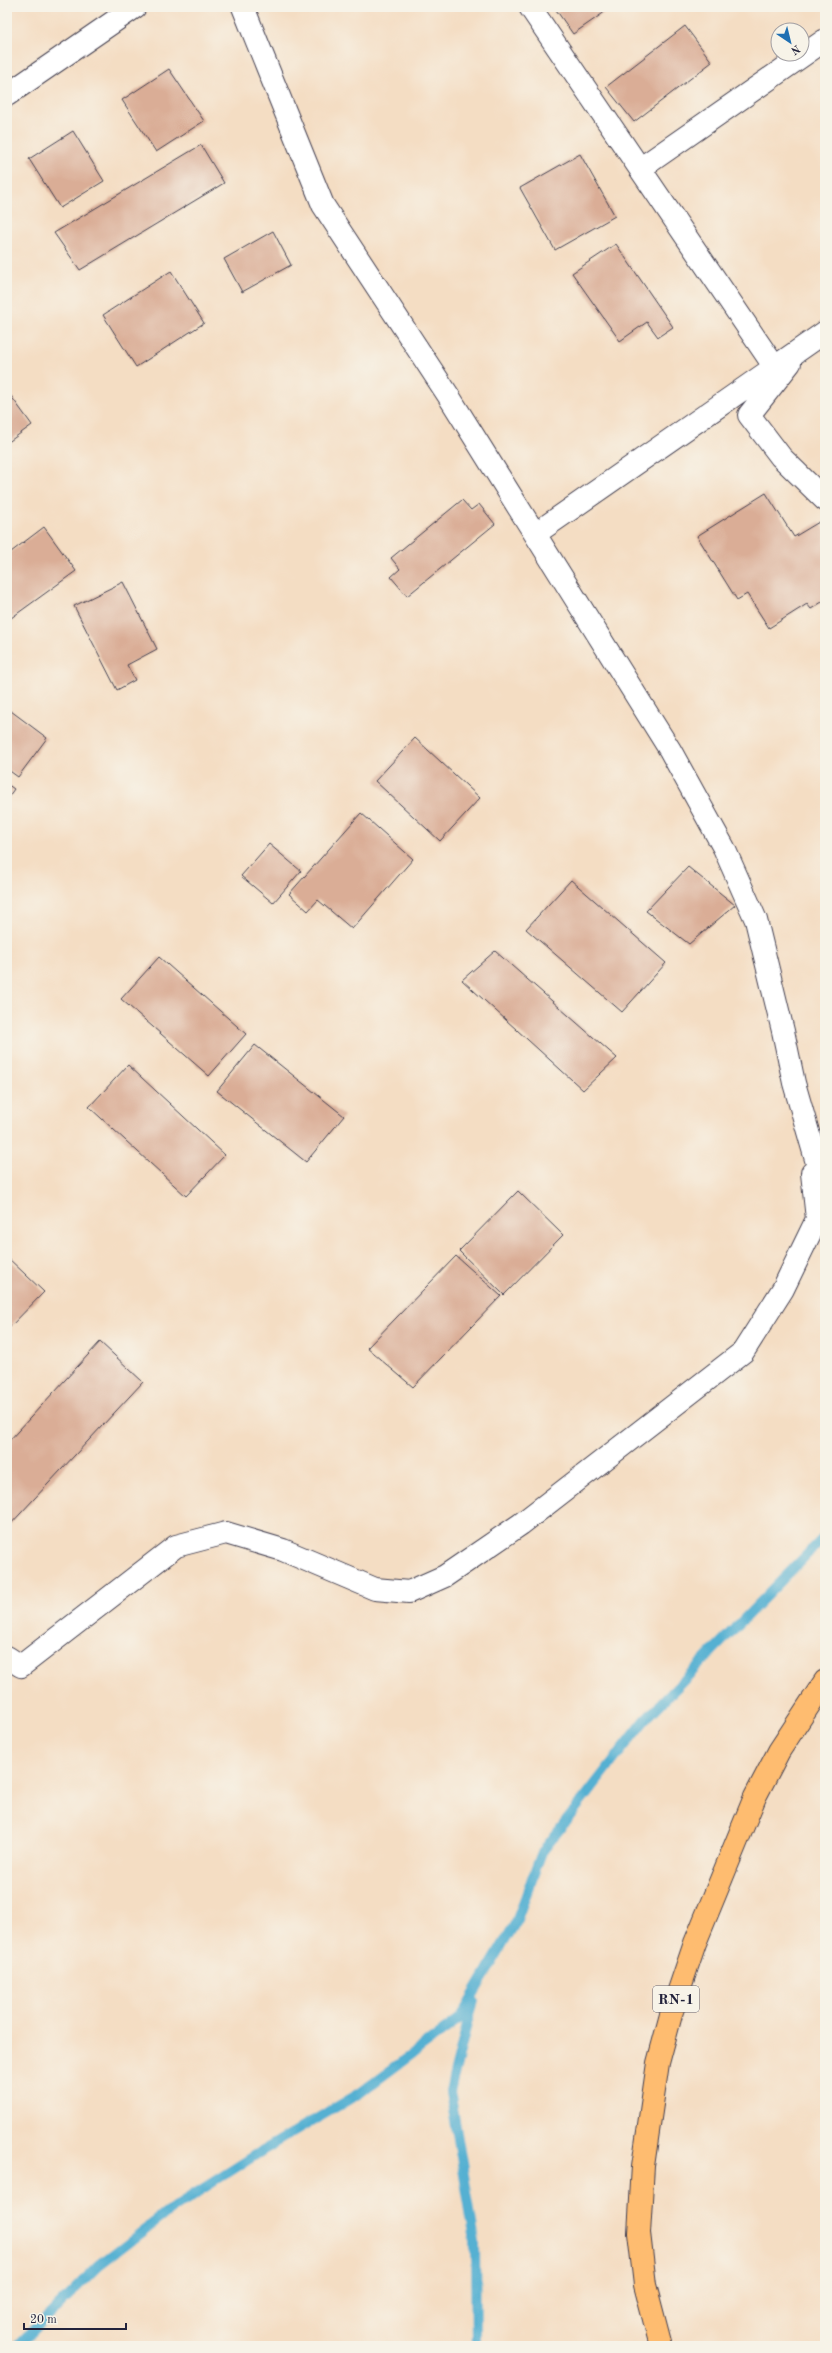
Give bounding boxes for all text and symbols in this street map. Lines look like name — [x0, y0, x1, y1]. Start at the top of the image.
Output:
north arrow — [770, 22, 810, 62]
text: N — [788, 42, 801, 56]
road number: RN-1 — [653, 1986, 699, 2012]
scale bar — [24, 2305, 126, 2331]
text: 20 m — [30, 2314, 57, 2326]

